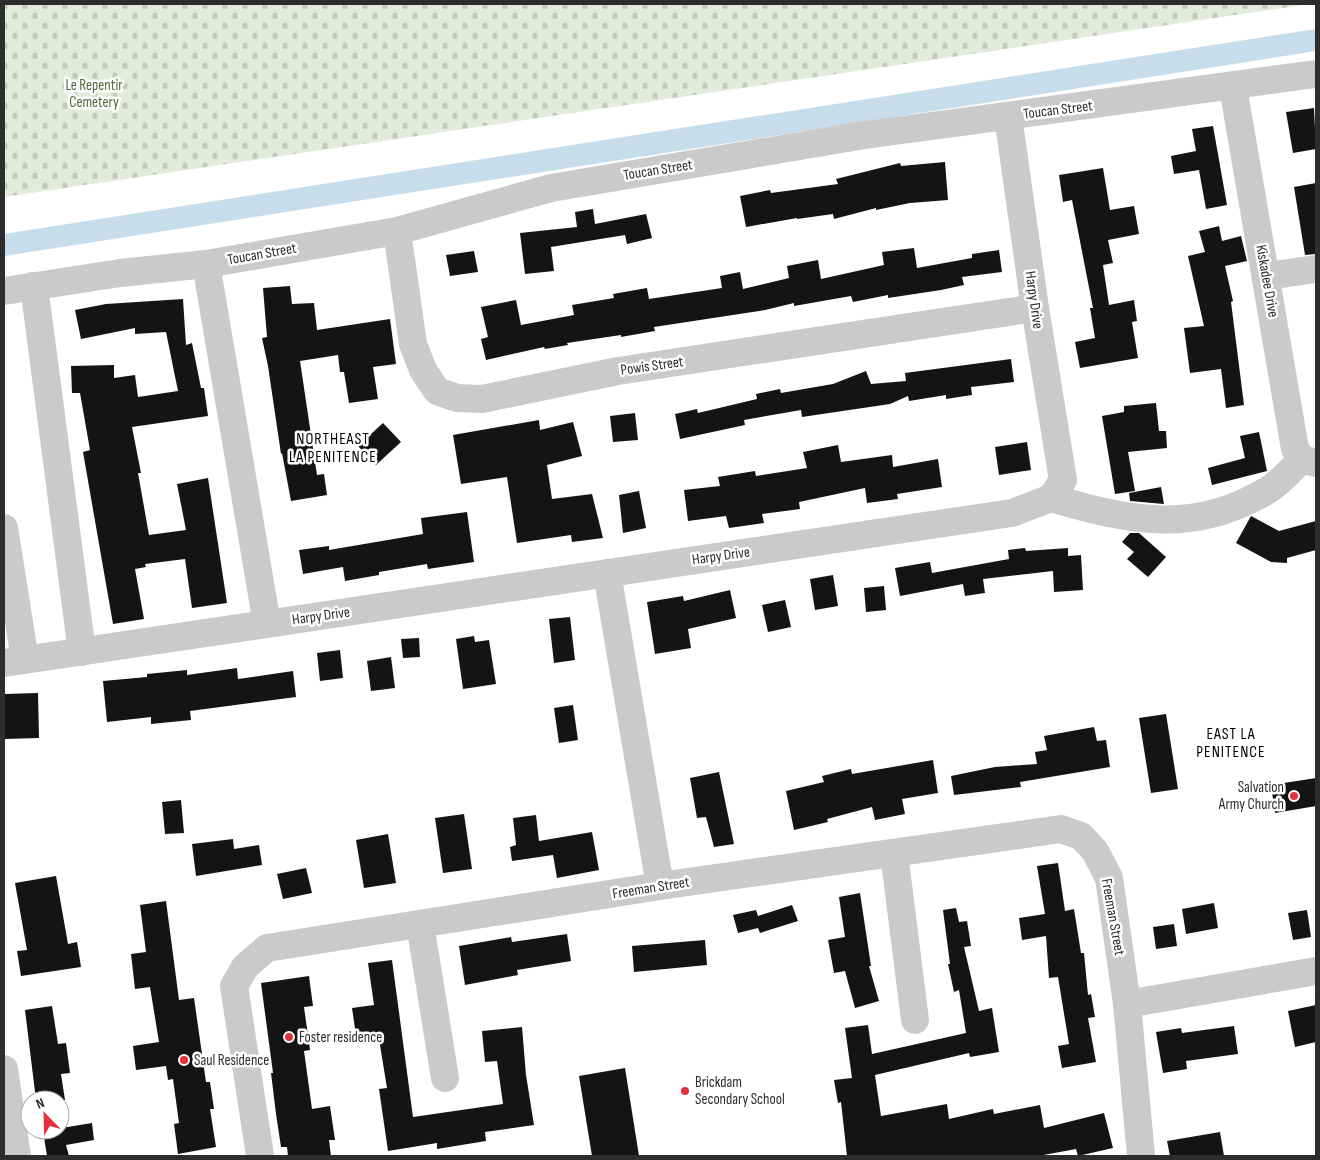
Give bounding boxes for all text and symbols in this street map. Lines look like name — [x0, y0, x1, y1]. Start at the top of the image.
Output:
park label: Le Repentir Cemetery — [65, 76, 123, 112]
street label: Toucan Street — [1022, 96, 1094, 124]
street label: Toucan Street — [622, 155, 694, 185]
street label: Toucan Street — [226, 239, 298, 269]
street label: Kiskadee Drive — [1251, 243, 1283, 319]
street label: Harpy Drive — [1021, 270, 1047, 330]
street label: Powis Street — [619, 352, 685, 380]
district label: NORTHEAST LA PENITENCE — [289, 430, 377, 467]
street label: Harpy Drive — [691, 543, 751, 569]
street label: Harpy Drive — [291, 603, 351, 629]
district label: EAST LA PENITENCE — [1196, 725, 1266, 762]
place label: Salvation Army Church — [1218, 778, 1284, 814]
marker: Salvation Army Church — [1288, 790, 1300, 802]
street label: Freeman Street — [611, 872, 691, 903]
street label: Freeman Street — [1097, 877, 1129, 957]
place label: Foster residence — [299, 1028, 382, 1047]
marker: Foster residence — [283, 1031, 295, 1043]
place label: Saul Residence — [194, 1051, 269, 1070]
marker: Saul Residence — [178, 1054, 190, 1066]
place label: Brickdam Secondary School — [695, 1073, 785, 1109]
marker: Brickdam Secondary School — [679, 1085, 691, 1097]
north arrow — [20, 1090, 70, 1140]
text: N — [33, 1094, 47, 1113]

